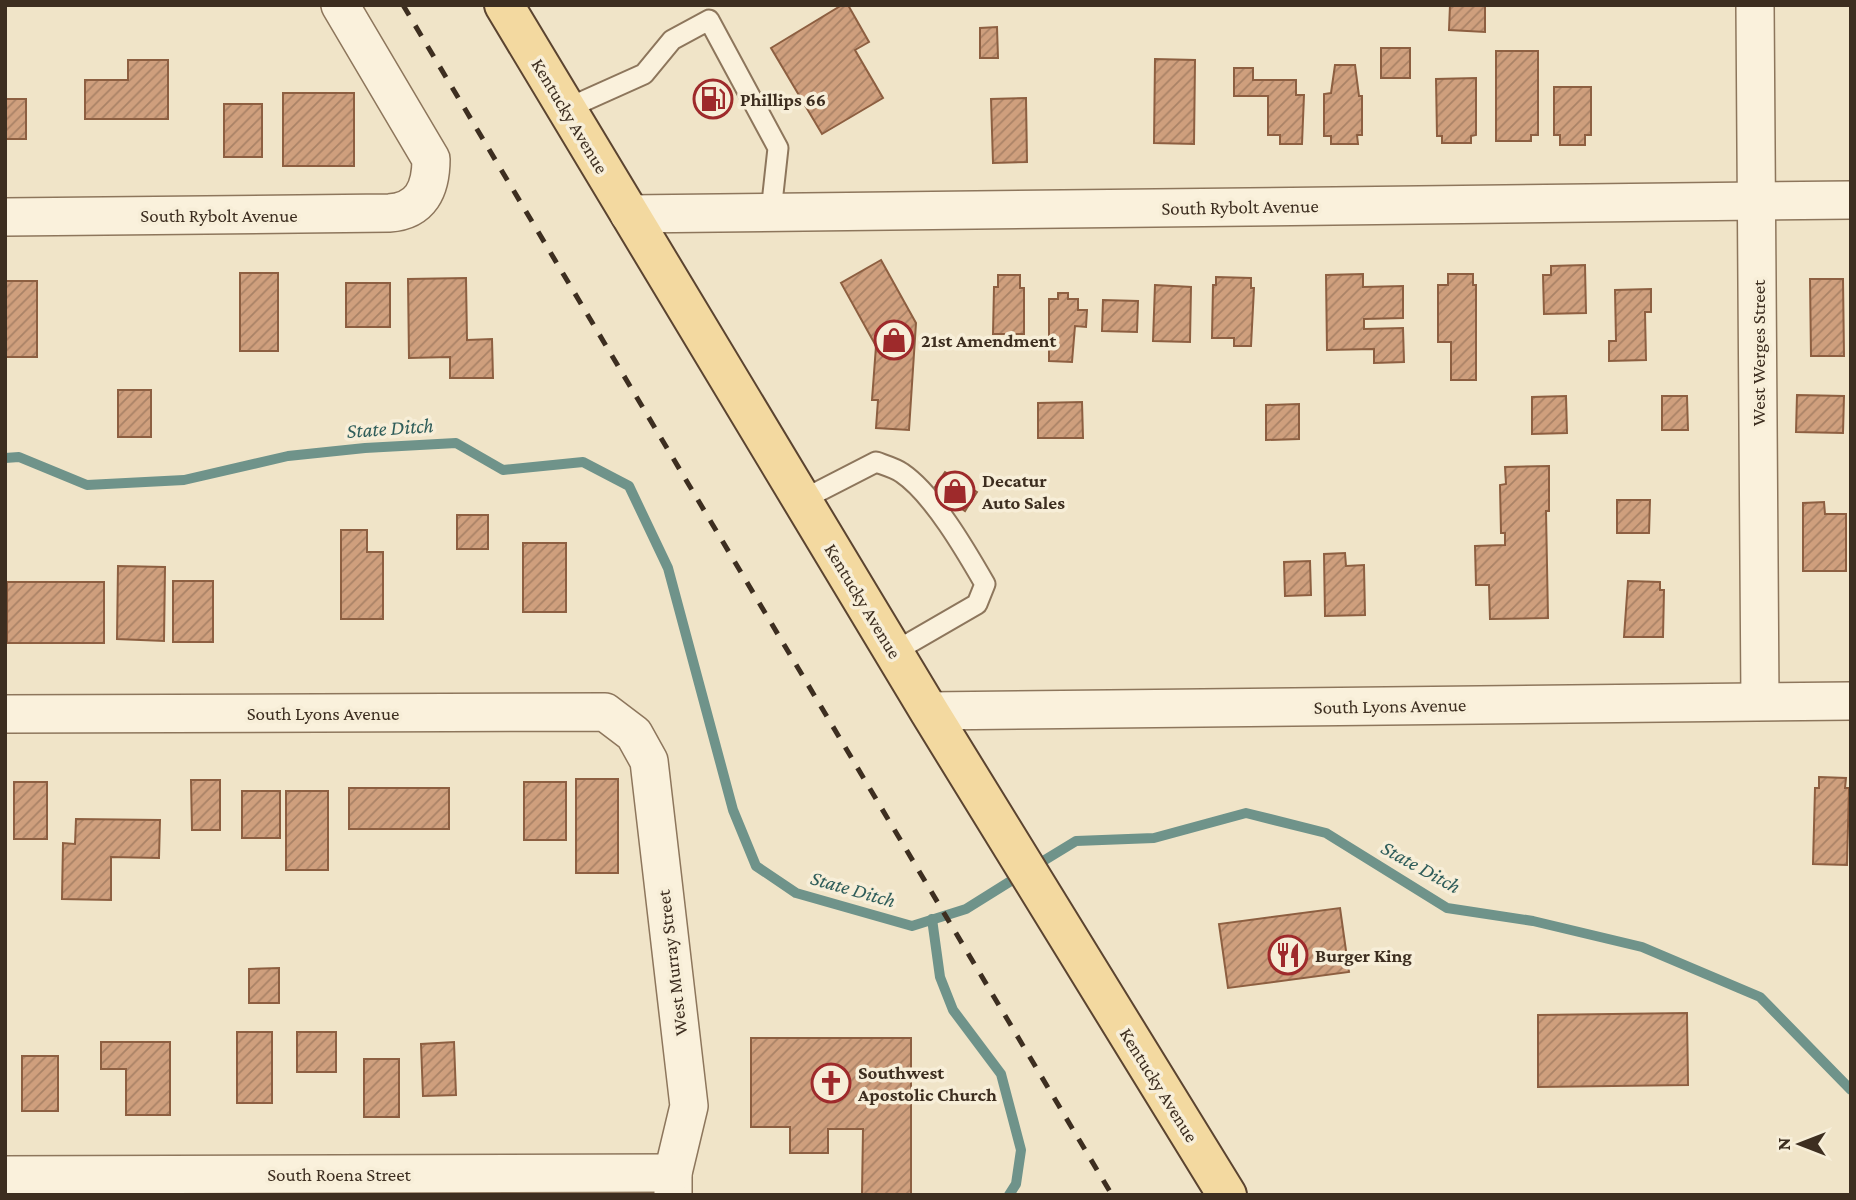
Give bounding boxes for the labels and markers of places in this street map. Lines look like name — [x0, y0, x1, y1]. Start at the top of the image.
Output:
fuel station icon: Phillips 66 — [692, 78, 734, 120]
place label: Phillips 66 — [740, 89, 826, 110]
shop icon: 21st Amendment — [873, 319, 915, 361]
place label: 21st Amendment — [921, 330, 1056, 351]
shop icon: Decatur Auto Sales — [934, 470, 976, 512]
place label: Decatur Auto Sales — [981, 470, 1065, 513]
restaurant icon: Burger King — [1267, 934, 1309, 976]
place label: Burger King — [1315, 945, 1412, 966]
church icon: Southwest Apostolic Church — [810, 1062, 852, 1104]
place label: Southwest Apostolic Church — [857, 1062, 997, 1105]

